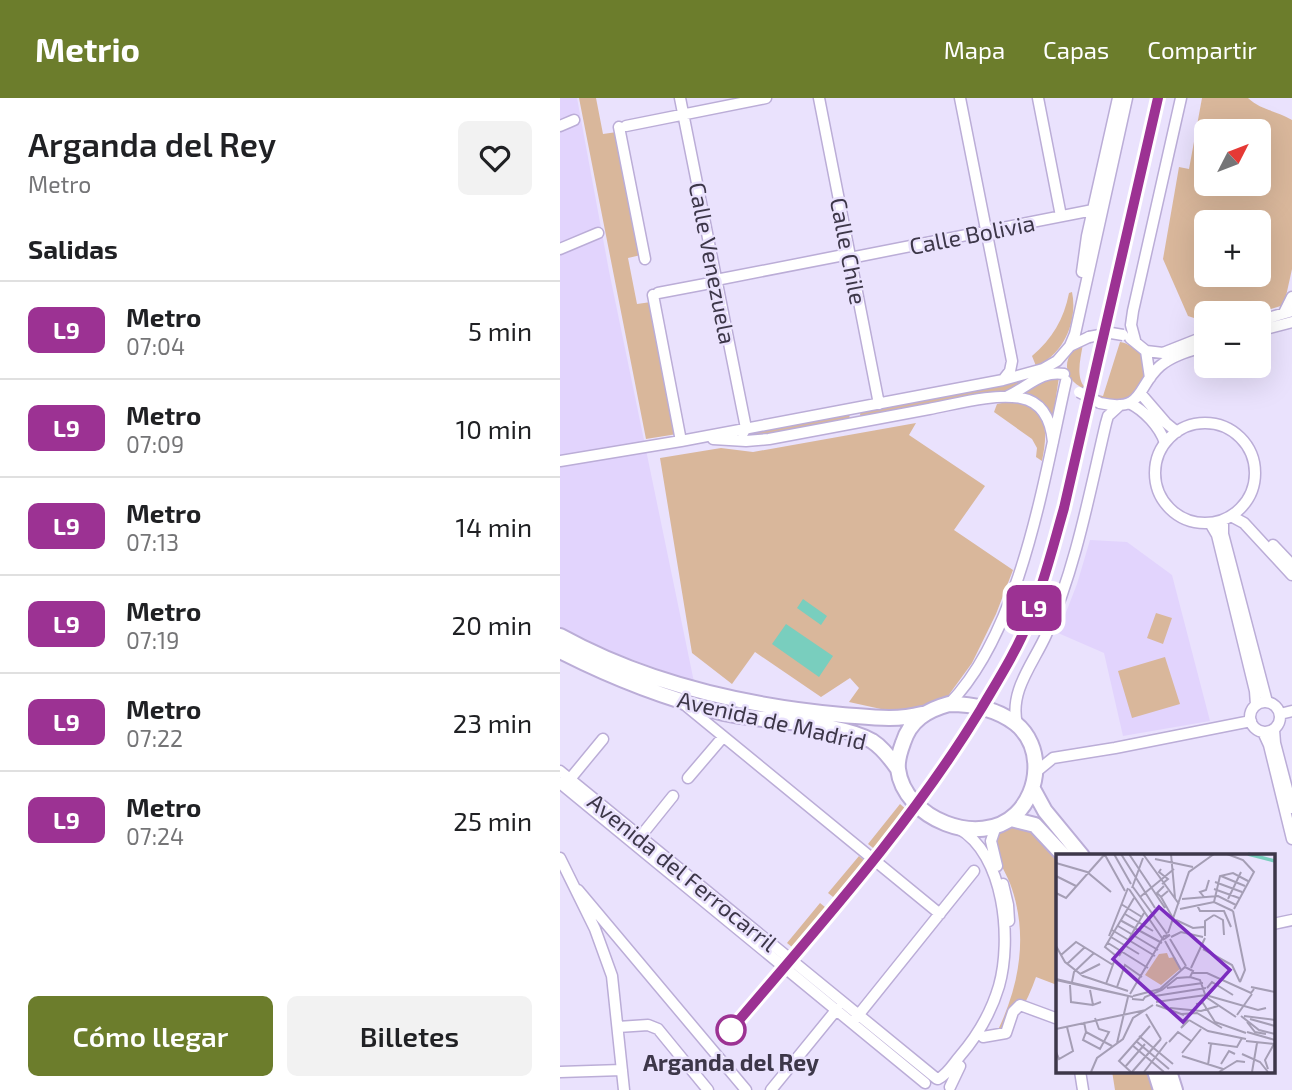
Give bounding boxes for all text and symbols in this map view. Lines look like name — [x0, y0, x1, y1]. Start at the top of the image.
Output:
text: Metrio — [35, 29, 140, 69]
text: Mapa — [944, 35, 1005, 64]
text: Capas — [1043, 35, 1109, 64]
text: Compartir — [1147, 35, 1257, 64]
north arrow — [1194, 119, 1270, 196]
map controls — [1194, 119, 1271, 378]
button: heart — [458, 121, 532, 195]
text: Arganda del Rey — [28, 124, 276, 164]
text: Metro — [28, 170, 91, 198]
street label: Calle Venezuela — [684, 180, 742, 346]
street label: Calle Chile — [825, 195, 873, 307]
street label: Calle Bolivia — [907, 208, 1037, 260]
button: + — [1194, 210, 1271, 287]
text: Salidas — [28, 233, 118, 264]
text: Metro — [126, 301, 201, 332]
button: − — [1194, 301, 1271, 378]
text: L9 — [53, 315, 80, 344]
text: 5 min — [468, 315, 532, 346]
text: 07:04 — [126, 332, 185, 360]
text: Metro — [126, 399, 201, 430]
text: L9 — [53, 413, 80, 442]
text: 10 min — [456, 413, 532, 444]
text: 07:09 — [126, 430, 184, 458]
text: Metro — [126, 497, 201, 528]
text: L9 — [53, 511, 80, 540]
text: 14 min — [456, 511, 532, 542]
text: 07:13 — [126, 528, 179, 556]
line badge: L9 — [1002, 585, 1065, 631]
text: L9 — [1020, 593, 1048, 622]
text: Metro — [126, 595, 201, 626]
text: L9 — [53, 609, 80, 638]
text: 20 min — [452, 609, 532, 640]
text: 07:19 — [126, 626, 179, 654]
street label: Avenida de Madrid — [675, 685, 869, 755]
text: Metro — [126, 693, 201, 724]
text: L9 — [53, 707, 80, 736]
text: 23 min — [453, 707, 532, 738]
text: 07:22 — [126, 724, 183, 752]
street label: Avenida del Ferrocarril — [583, 787, 783, 957]
text: Metro — [126, 791, 201, 822]
text: L9 — [53, 805, 80, 834]
text: 25 min — [453, 805, 532, 836]
text: 07:24 — [126, 822, 184, 850]
inset map — [1056, 854, 1275, 1072]
button: Cómo llegar — [28, 996, 273, 1076]
button: Billetes — [287, 996, 532, 1076]
marker: Arganda del Rey — [716, 1015, 746, 1045]
place label: Arganda del Rey — [643, 1048, 819, 1076]

